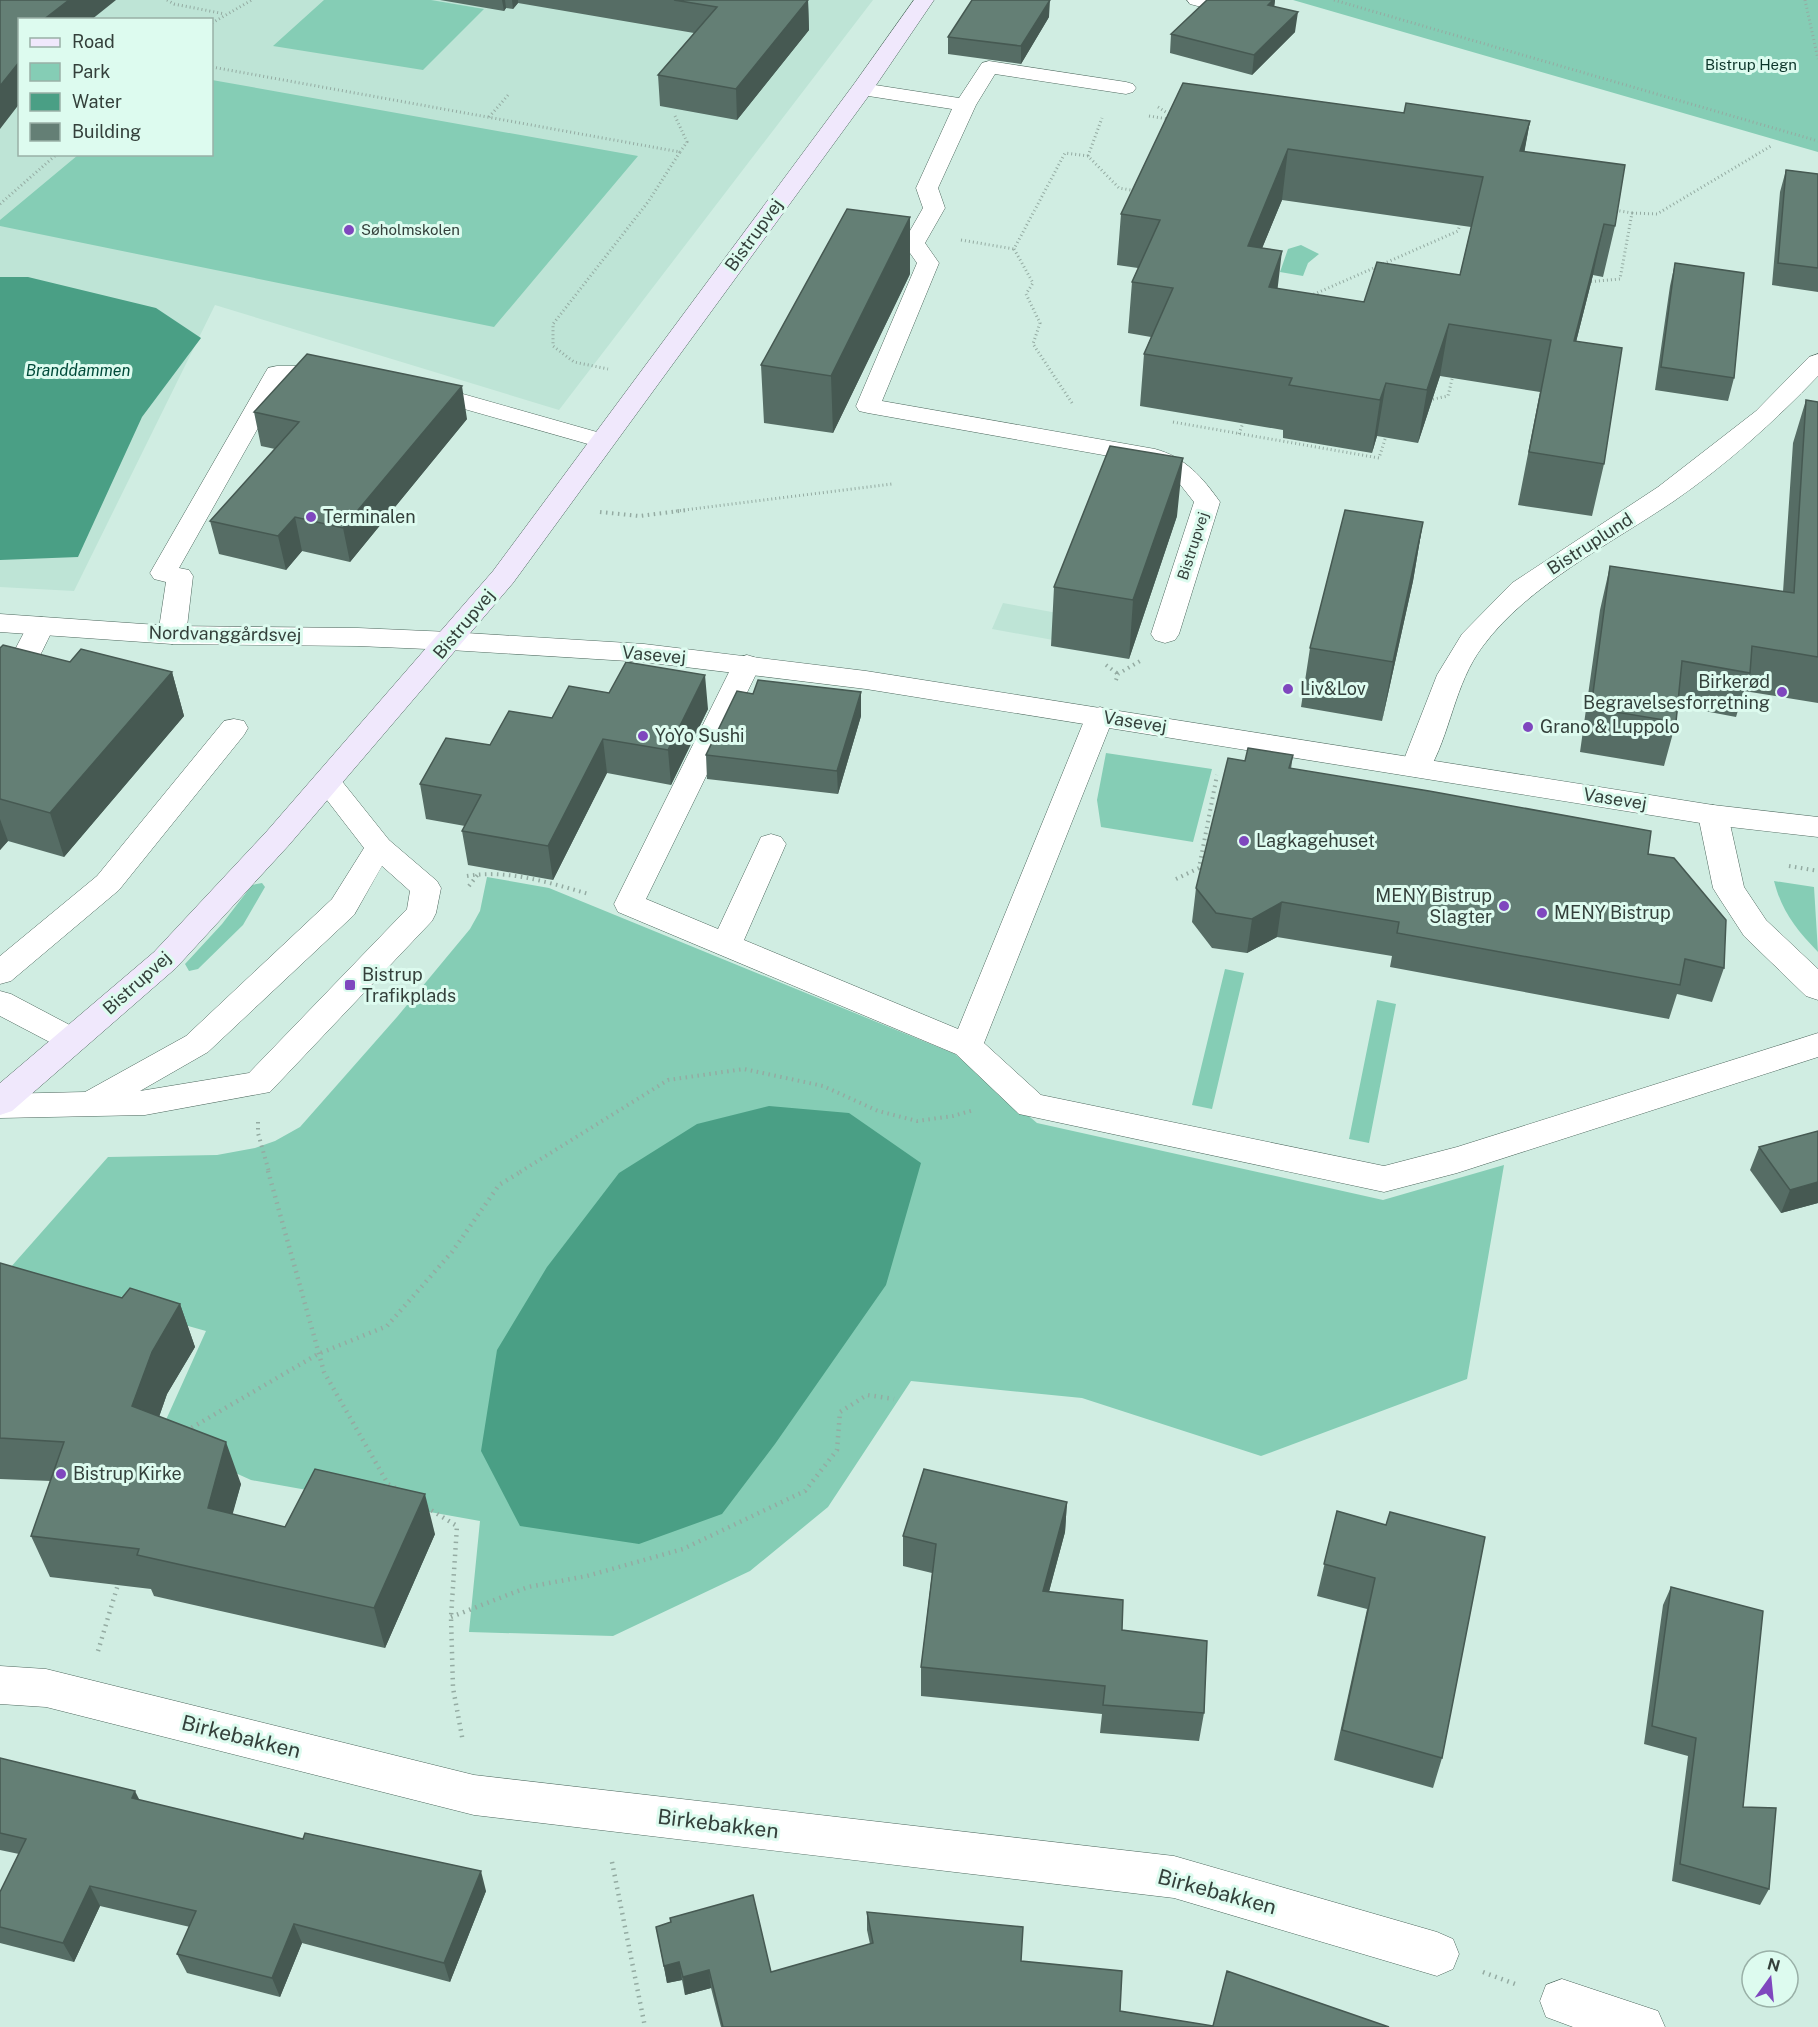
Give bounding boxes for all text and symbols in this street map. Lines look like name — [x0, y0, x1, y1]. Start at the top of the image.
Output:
legend — [18, 18, 213, 156]
text: Road — [72, 31, 115, 52]
park label: Bistrup Hegn — [1705, 56, 1797, 73]
text: Park — [72, 61, 110, 82]
text: Water — [72, 91, 122, 112]
text: Building — [72, 121, 141, 142]
street label: Bistrupvej — [720, 194, 787, 275]
place label: Søholmskolen — [361, 221, 460, 238]
marker: Søholmskolen — [342, 223, 356, 237]
water label: Branddammen — [26, 361, 130, 380]
place label: Terminalen — [323, 506, 416, 527]
street label: Bistruplund — [1543, 508, 1636, 579]
marker: Terminalen — [304, 510, 318, 524]
street label: Bistrupvej — [1174, 510, 1211, 582]
street label: Bistrupvej — [428, 585, 499, 663]
street label: Nordvanggårdsvej — [148, 622, 302, 645]
street label: Vasevej — [621, 641, 687, 668]
place label: Birkerød Begravelsesforretning — [1583, 671, 1770, 713]
place label: Liv&Lov — [1300, 678, 1366, 699]
marker: Liv&Lov — [1281, 682, 1295, 696]
marker: Birkerød Begravelsesforretning — [1775, 685, 1789, 699]
street label: Vasevej — [1102, 706, 1168, 737]
place label: Grano & Luppolo — [1540, 716, 1680, 737]
marker: Grano & Luppolo — [1521, 720, 1535, 734]
place label: YoYo Sushi — [655, 725, 745, 746]
marker: YoYo Sushi — [636, 729, 650, 743]
street label: Vasevej — [1582, 783, 1648, 814]
place label: Lagkagehuset — [1256, 830, 1375, 851]
marker: Lagkagehuset — [1237, 834, 1251, 848]
place label: MENY Bistrup Slagter — [1375, 885, 1492, 927]
marker: MENY Bistrup Slagter — [1497, 899, 1511, 913]
place label: MENY Bistrup — [1554, 902, 1671, 923]
marker: MENY Bistrup — [1535, 906, 1549, 920]
street label: Bistrupvej — [98, 947, 175, 1019]
place label: Bistrup Trafikplads — [362, 964, 456, 1006]
marker: Bistrup Trafikplads — [343, 978, 357, 992]
place label: Bistrup Kirke — [73, 1463, 182, 1484]
marker: Bistrup Kirke — [54, 1467, 68, 1481]
street label: Birkebakken — [179, 1710, 303, 1763]
street label: Birkebakken — [656, 1804, 780, 1843]
street label: Birkebakken — [1155, 1864, 1279, 1919]
north arrow — [1740, 1949, 1800, 2009]
text: N — [1765, 1954, 1782, 1976]

